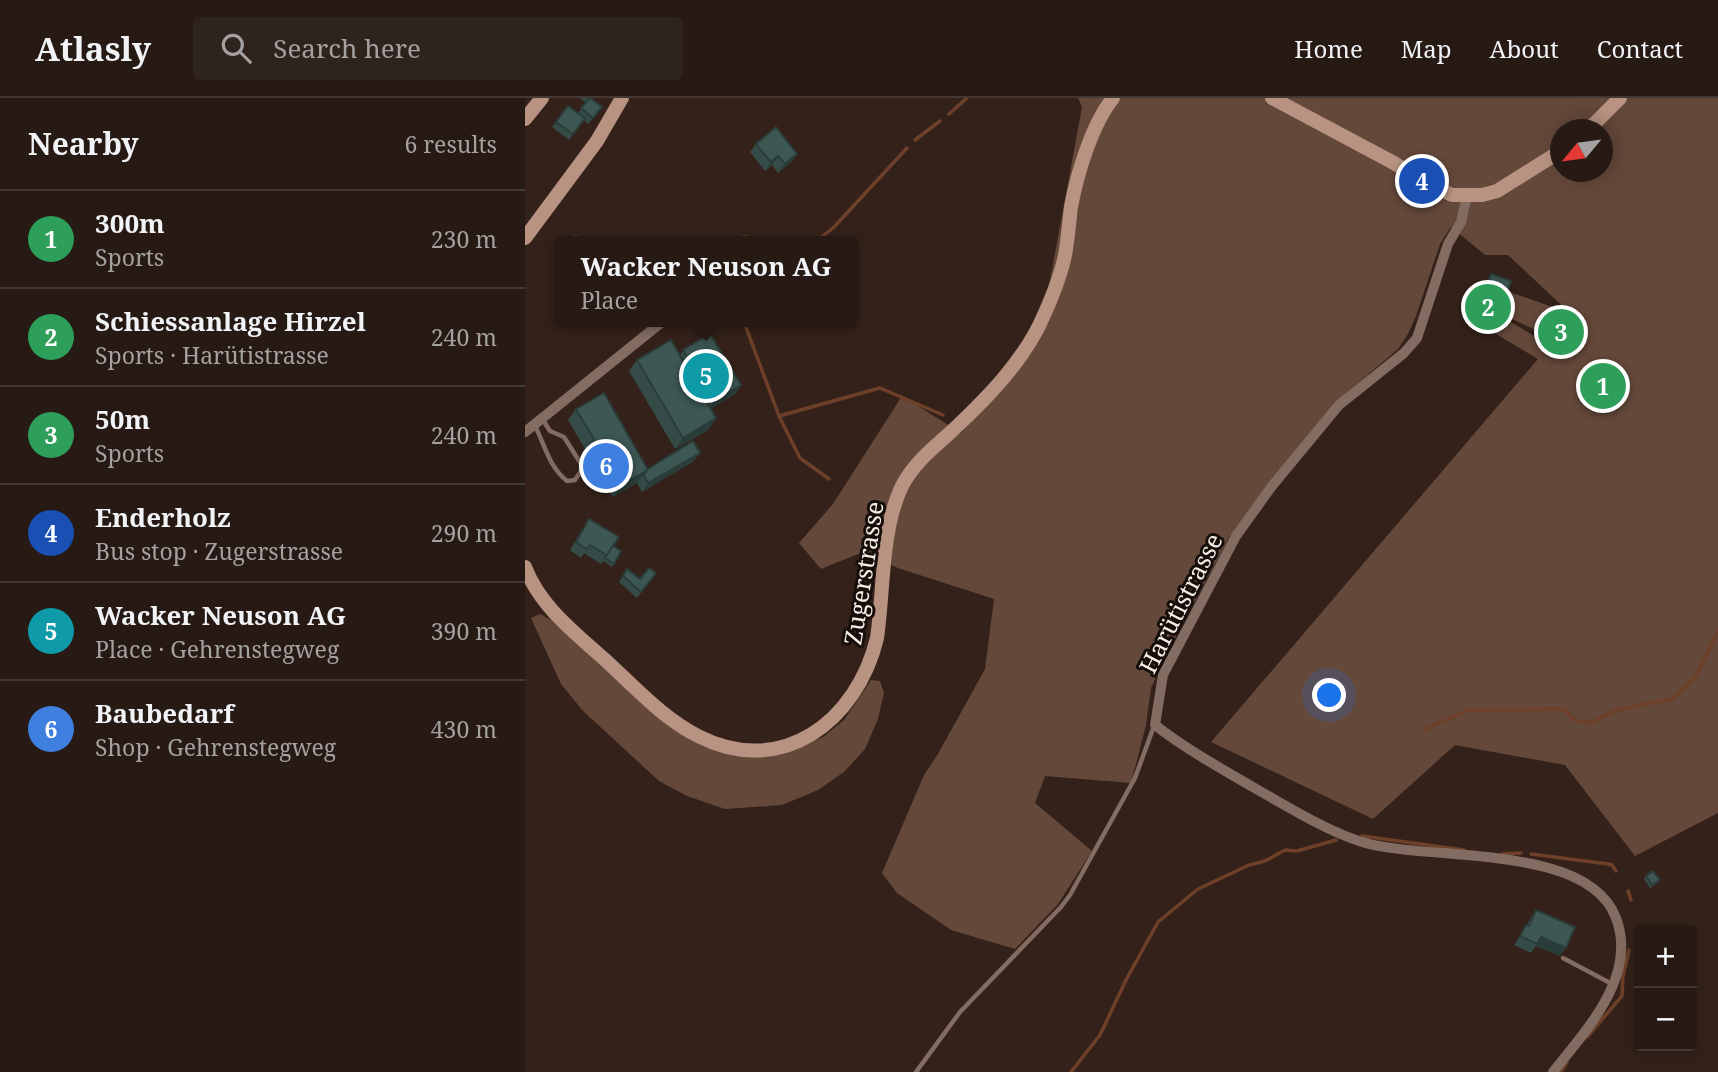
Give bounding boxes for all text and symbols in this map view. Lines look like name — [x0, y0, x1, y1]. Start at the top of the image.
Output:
search box — [193, 17, 683, 80]
text: Atlasly — [35, 26, 151, 71]
icon: search — [217, 29, 255, 67]
text: Search here — [273, 30, 421, 66]
text: Home — [1294, 32, 1363, 65]
text: Map — [1401, 32, 1452, 65]
text: About — [1490, 32, 1559, 65]
text: Contact — [1597, 32, 1683, 65]
north arrow — [1550, 119, 1613, 182]
text: Nearby — [28, 123, 139, 164]
text: 6 results — [404, 128, 497, 160]
pin: 4 — [1399, 155, 1445, 207]
text: 300m — [95, 205, 165, 241]
text: 1 — [45, 223, 58, 255]
text: 230 m — [431, 223, 497, 255]
popup — [554, 236, 858, 327]
text: Sports — [95, 241, 164, 273]
text: Wacker Neuson AG — [581, 248, 832, 284]
pin: 2 — [1465, 281, 1511, 333]
text: Place — [581, 284, 638, 316]
text: Schiessanlage Hirzel — [95, 303, 366, 339]
pin: 3 — [1538, 306, 1584, 358]
text: 2 — [45, 321, 58, 353]
text: 240 m — [431, 321, 497, 353]
text: Sports · Harütistrasse — [95, 339, 329, 371]
pin: 5 — [683, 350, 729, 402]
pin: 1 — [1580, 360, 1626, 412]
text: 50m — [95, 401, 150, 437]
text: 3 — [45, 419, 58, 451]
text: 240 m — [431, 419, 497, 451]
text: Sports — [95, 437, 164, 469]
pin: 6 — [583, 440, 629, 492]
text: Enderholz — [95, 499, 231, 535]
street label: Zugerstrasse — [835, 499, 891, 647]
text: 4 — [45, 517, 58, 549]
text: 290 m — [431, 517, 497, 549]
street label: Harütistrasse — [1130, 527, 1230, 679]
text: Bus stop · Zugerstrasse — [95, 535, 343, 567]
text: Wacker Neuson AG — [95, 597, 346, 633]
text: 5 — [45, 615, 58, 647]
text: 390 m — [431, 615, 497, 647]
text: Place · Gehrenstegweg — [95, 633, 339, 665]
your location — [1312, 678, 1346, 712]
text: Baubedarf — [95, 695, 234, 731]
text: 6 — [45, 713, 58, 745]
text: 430 m — [431, 713, 497, 745]
text: Shop · Gehrenstegweg — [95, 731, 336, 763]
map controls — [1634, 925, 1697, 1051]
button: + — [1634, 925, 1697, 988]
button: − — [1634, 988, 1697, 1051]

